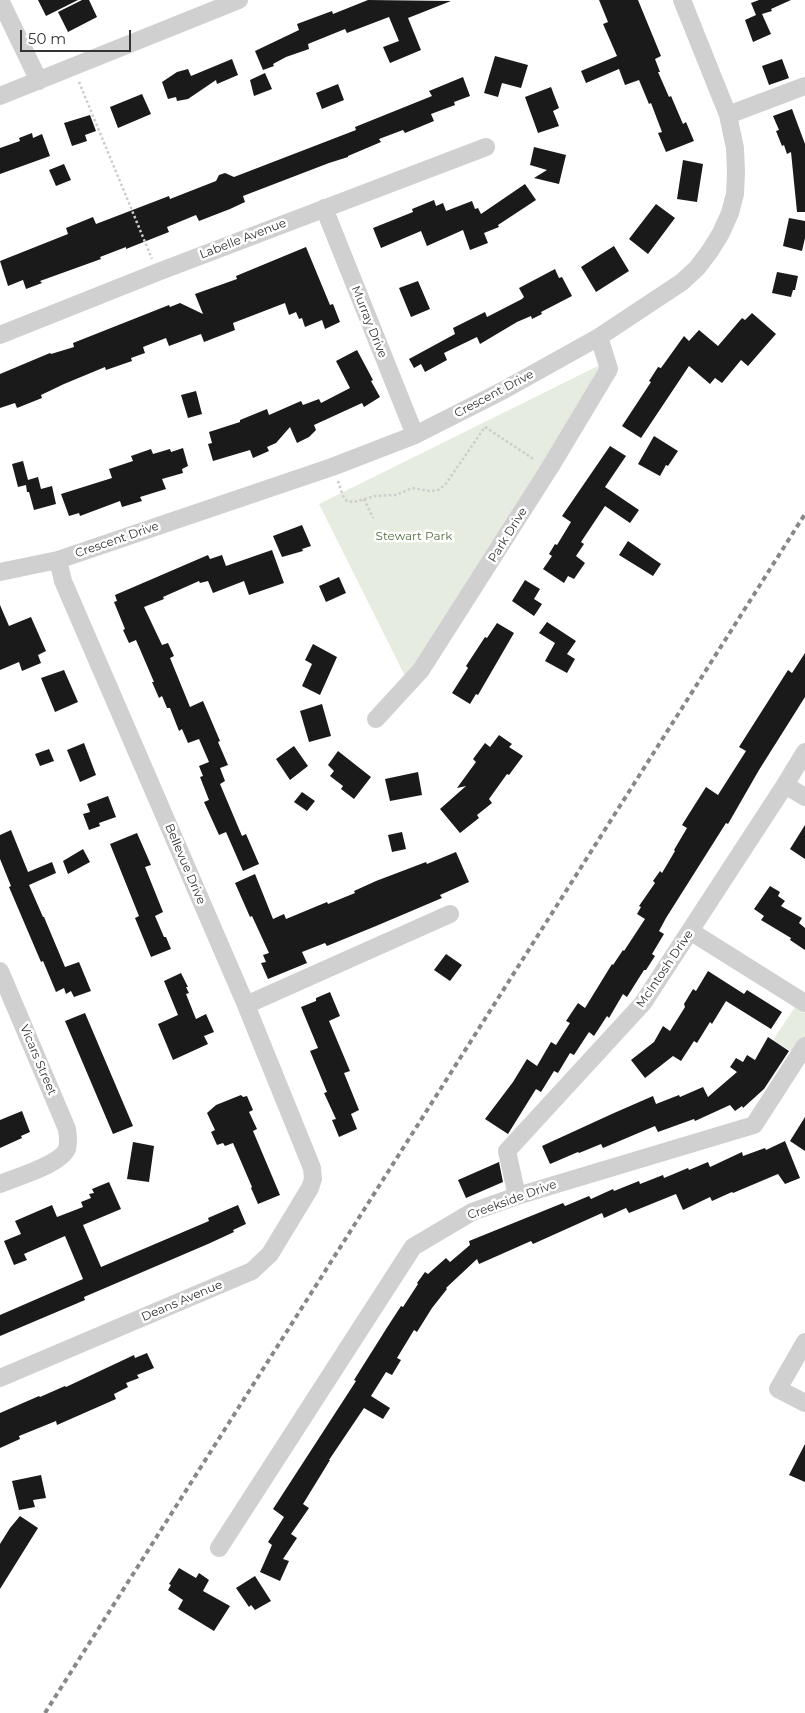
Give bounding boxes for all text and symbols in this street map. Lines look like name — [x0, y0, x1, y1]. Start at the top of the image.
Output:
scale bar — [22, 20, 134, 52]
text: 50 m — [28, 29, 66, 48]
street label: Labelle Avenue — [198, 216, 288, 262]
street label: Murray Drive — [348, 284, 390, 360]
street label: Crescent Drive — [452, 367, 536, 421]
street label: Park Drive — [485, 505, 531, 565]
street label: Crescent Drive — [73, 519, 161, 561]
park label: Stewart Park — [376, 529, 452, 543]
street label: Bellevue Drive — [162, 821, 208, 907]
street label: McIntosh Drive — [634, 927, 696, 1011]
street label: Vicars Street — [17, 1023, 59, 1097]
street label: Creekside Drive — [466, 1177, 558, 1223]
street label: Deans Avenue — [139, 1277, 225, 1325]

